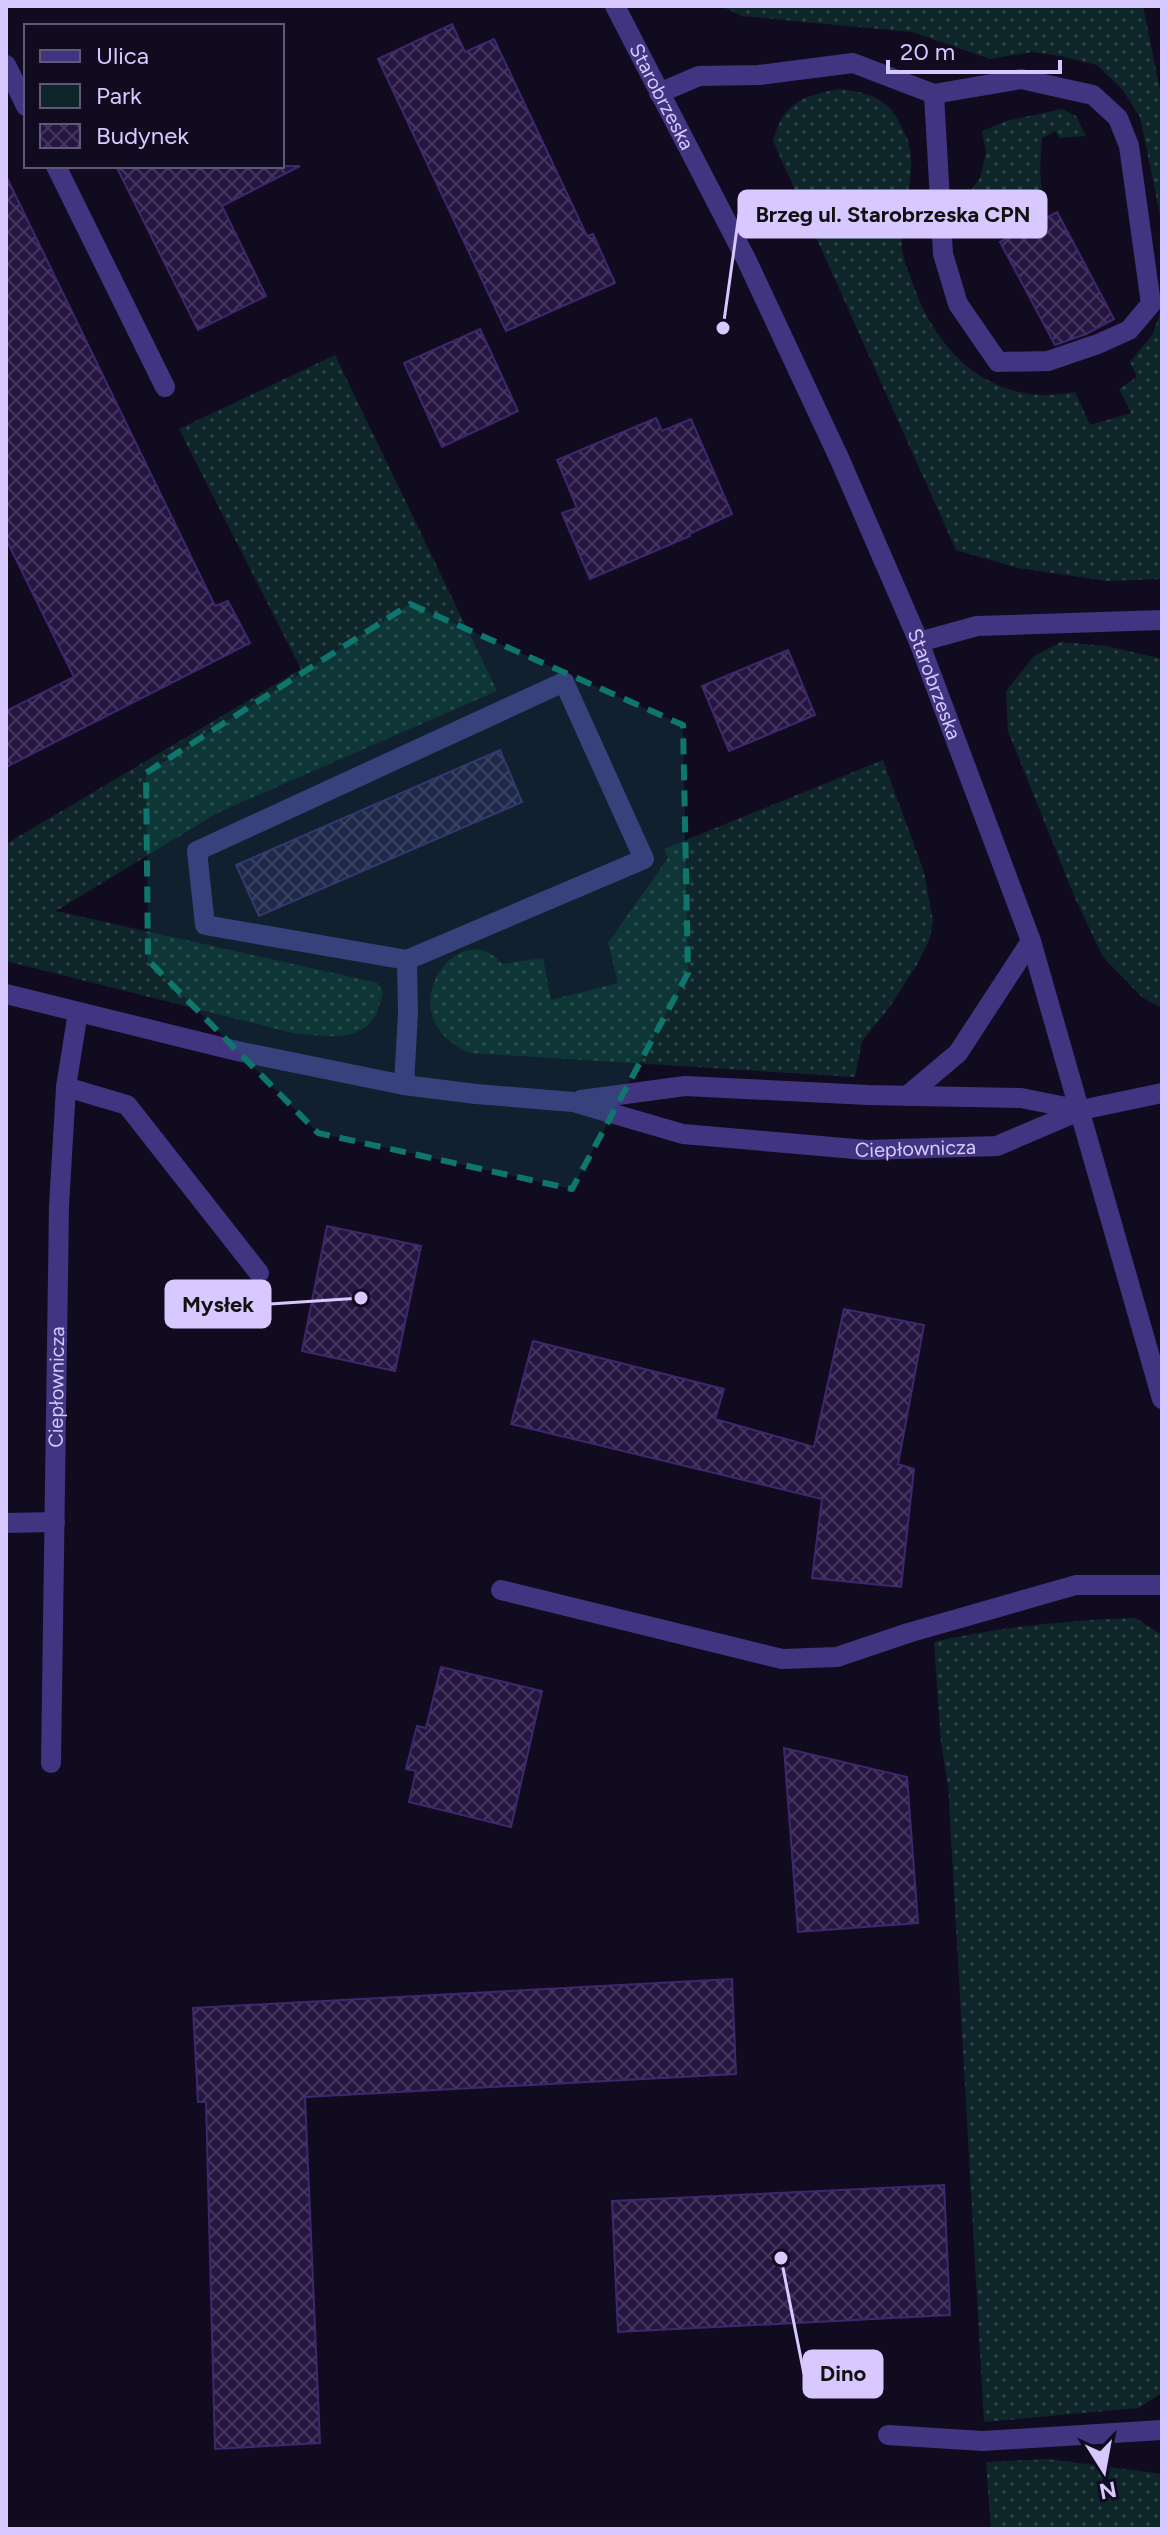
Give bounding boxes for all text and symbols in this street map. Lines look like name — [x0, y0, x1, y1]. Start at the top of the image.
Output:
legend — [24, 24, 284, 168]
scale bar — [888, 24, 1060, 74]
text: 20 m — [900, 37, 955, 66]
street label: Starobrzeska — [624, 39, 699, 154]
text: Ulica — [96, 41, 149, 70]
text: Park — [96, 81, 142, 110]
text: Budynek — [96, 121, 189, 150]
callout: Brzeg ul. Starobrzeska CPN — [739, 191, 1046, 237]
text: Brzeg ul. Starobrzeska CPN — [755, 201, 1031, 228]
street label: Starobrzeska — [903, 625, 966, 743]
street label: Ciepłownicza — [854, 1135, 976, 1162]
callout: Mysłek — [166, 1281, 270, 1327]
text: Mysłek — [182, 1291, 254, 1318]
street label: Ciepłownicza — [44, 1326, 69, 1448]
callout: Dino — [804, 2351, 882, 2397]
text: Dino — [820, 2360, 866, 2387]
north arrow — [1064, 2431, 1144, 2511]
text: N — [1097, 2475, 1119, 2505]

